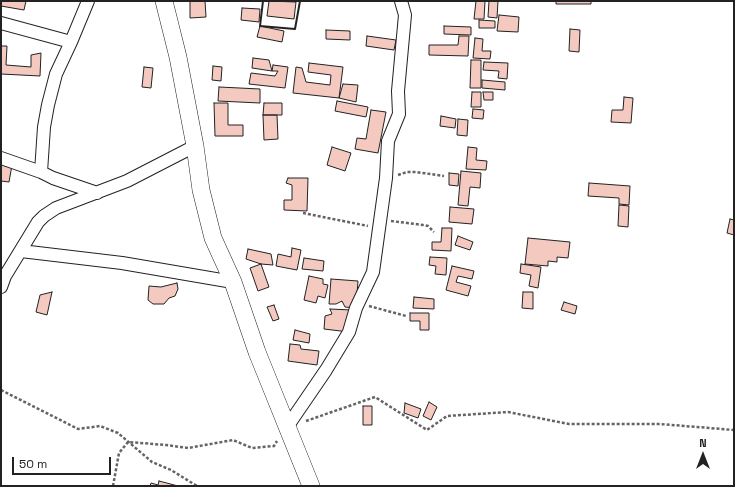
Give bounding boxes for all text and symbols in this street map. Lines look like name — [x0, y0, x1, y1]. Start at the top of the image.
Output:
north arrow — [683, 435, 723, 475]
text: N — [699, 436, 707, 450]
scale bar — [14, 449, 113, 475]
text: 50 m — [19, 456, 47, 472]

